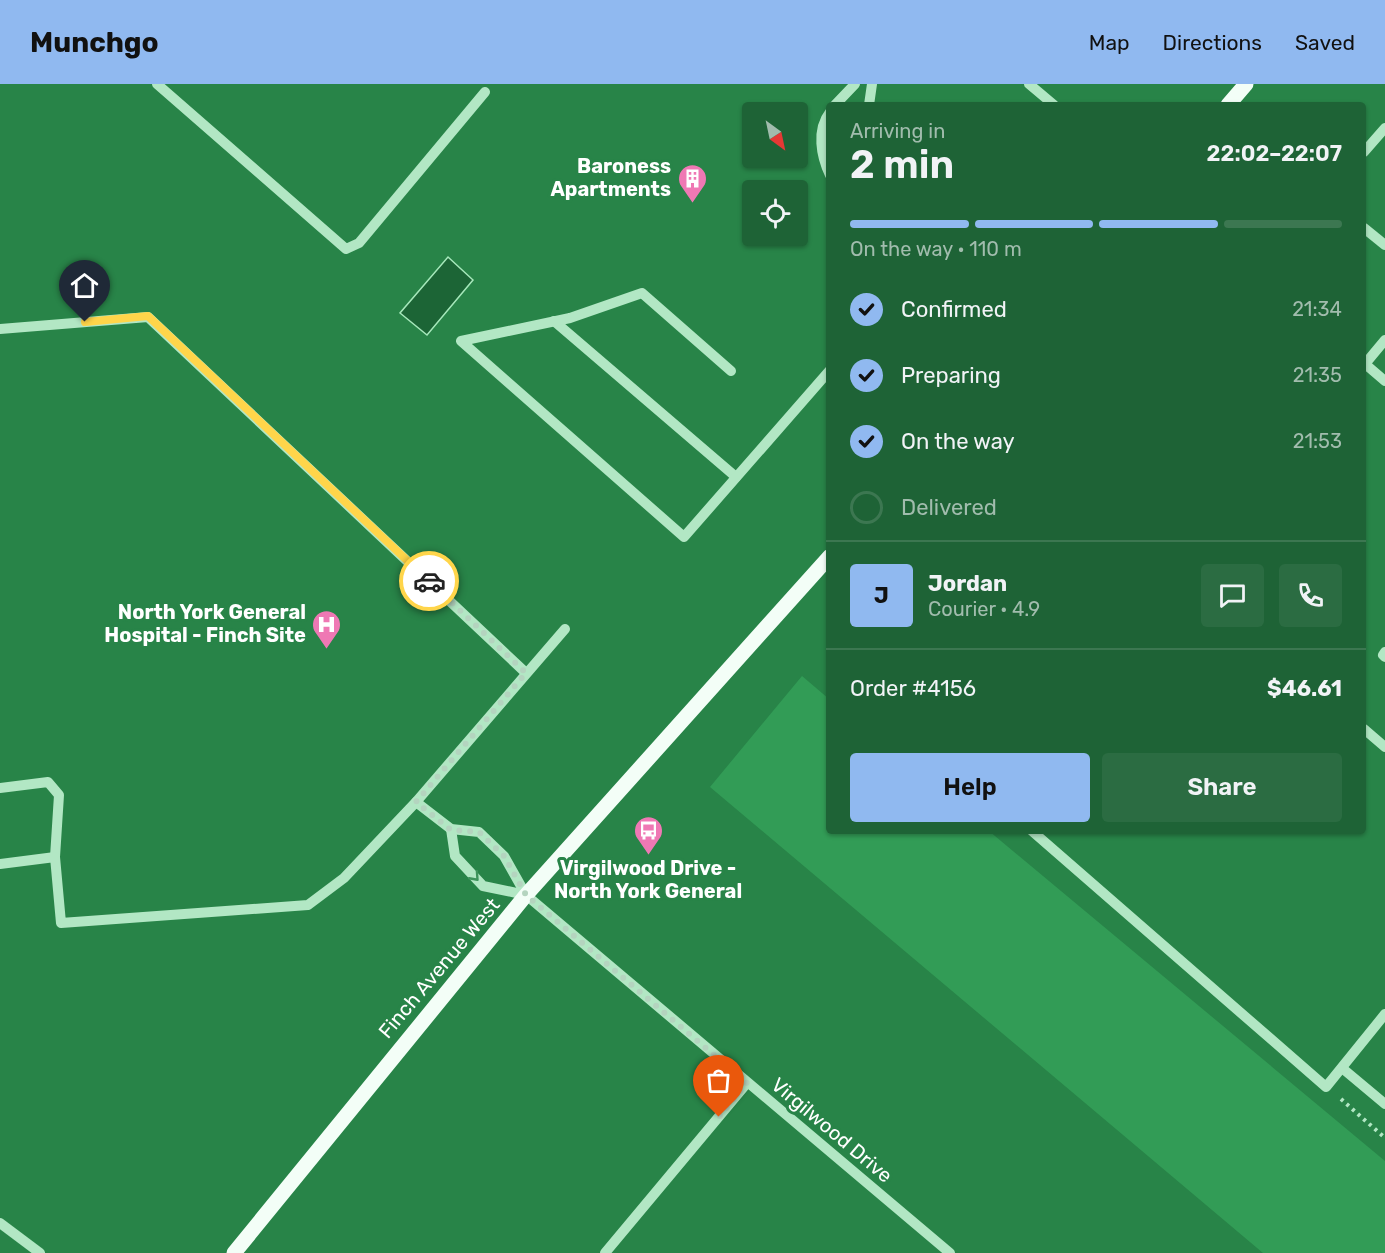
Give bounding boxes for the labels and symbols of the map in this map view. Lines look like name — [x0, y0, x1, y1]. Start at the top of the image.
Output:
north arrow — [742, 102, 808, 168]
place label: Baroness Apartments — [550, 154, 671, 201]
building icon: Baroness Apartments — [676, 162, 708, 204]
pin — [59, 260, 110, 322]
courier — [399, 551, 459, 611]
place label: North York General Hospital - Finch Site — [104, 600, 306, 647]
hospital icon: North York General Hospital - Finch Site — [311, 608, 343, 650]
bus stop icon: Virgilwood Drive - North York General — [632, 814, 664, 856]
place label: Virgilwood Drive - North York General — [554, 856, 742, 903]
one-way arrow — [468, 871, 479, 881]
street label: Finch Avenue West — [373, 893, 505, 1043]
pin — [693, 1055, 744, 1117]
street label: Virgilwood Drive — [767, 1072, 897, 1188]

